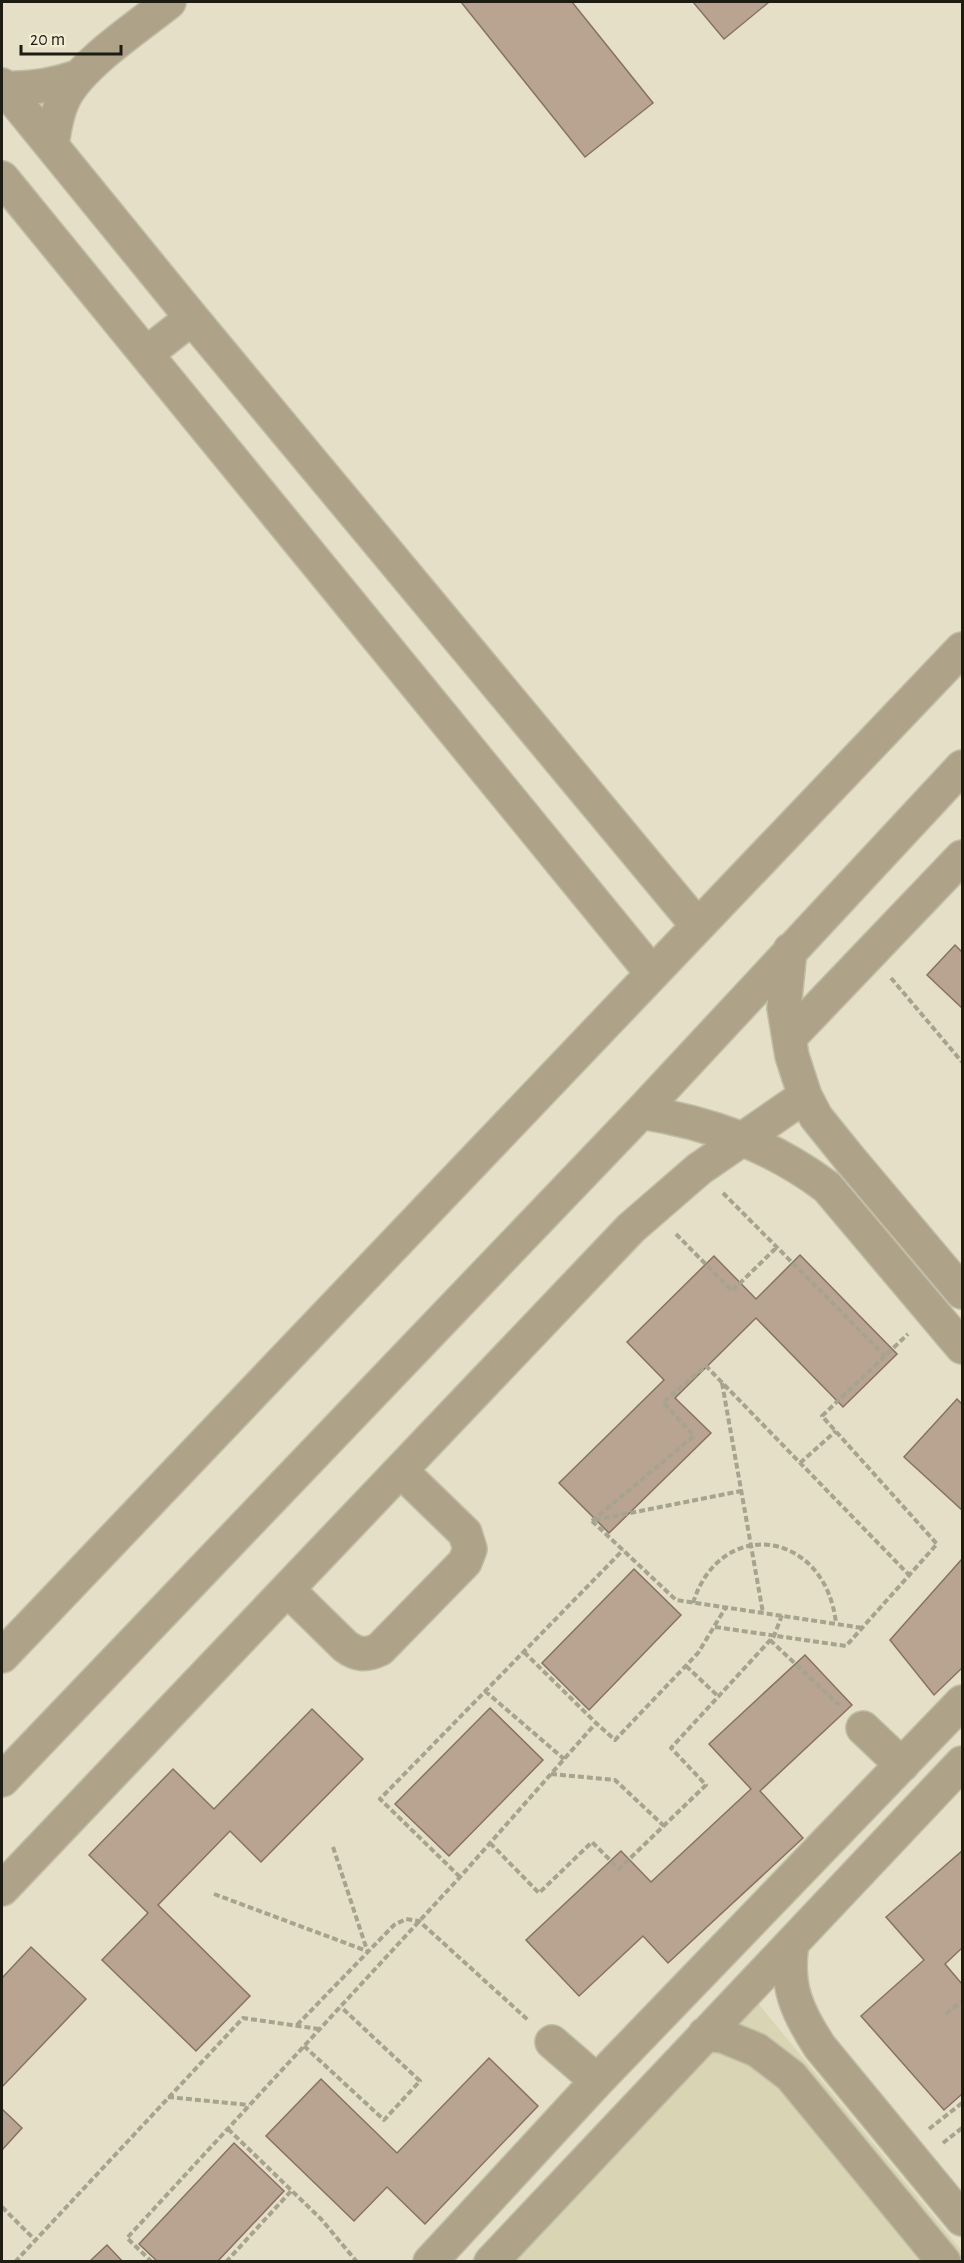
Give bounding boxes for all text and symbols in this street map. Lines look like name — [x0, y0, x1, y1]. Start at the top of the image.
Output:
scale bar — [21, 18, 122, 56]
text: 20 m — [30, 31, 65, 49]

